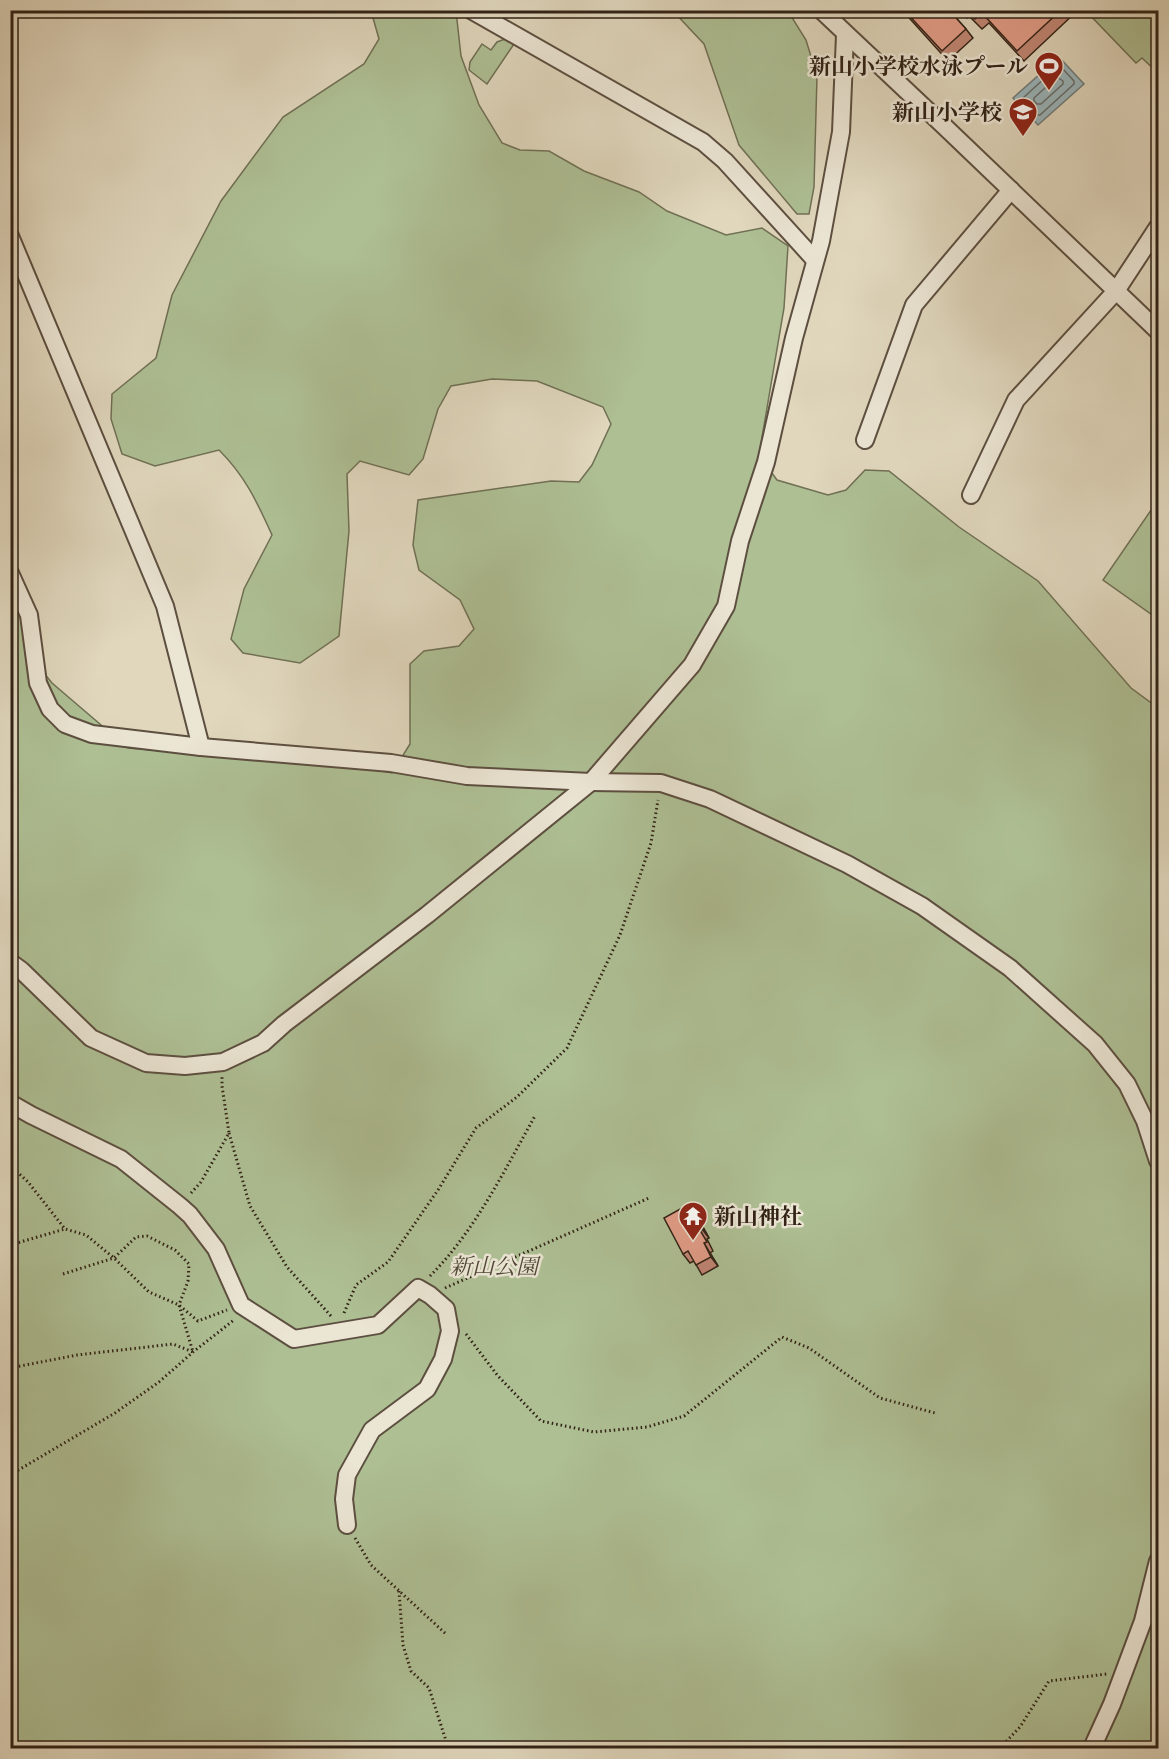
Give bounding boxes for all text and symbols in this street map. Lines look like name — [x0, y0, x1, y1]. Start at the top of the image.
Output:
sports icon: 新山小学校水泳プール — [1033, 50, 1065, 92]
place label: 新山小学校水泳プール — [809, 53, 1028, 81]
school or university icon: 新山小学校 — [1007, 96, 1039, 138]
place label: 新山小学校 — [892, 99, 1002, 127]
temple icon: 新山神社 — [677, 1200, 709, 1242]
place label: 新山神社 — [714, 1203, 802, 1231]
park label: 新山公園 — [450, 1253, 541, 1281]

